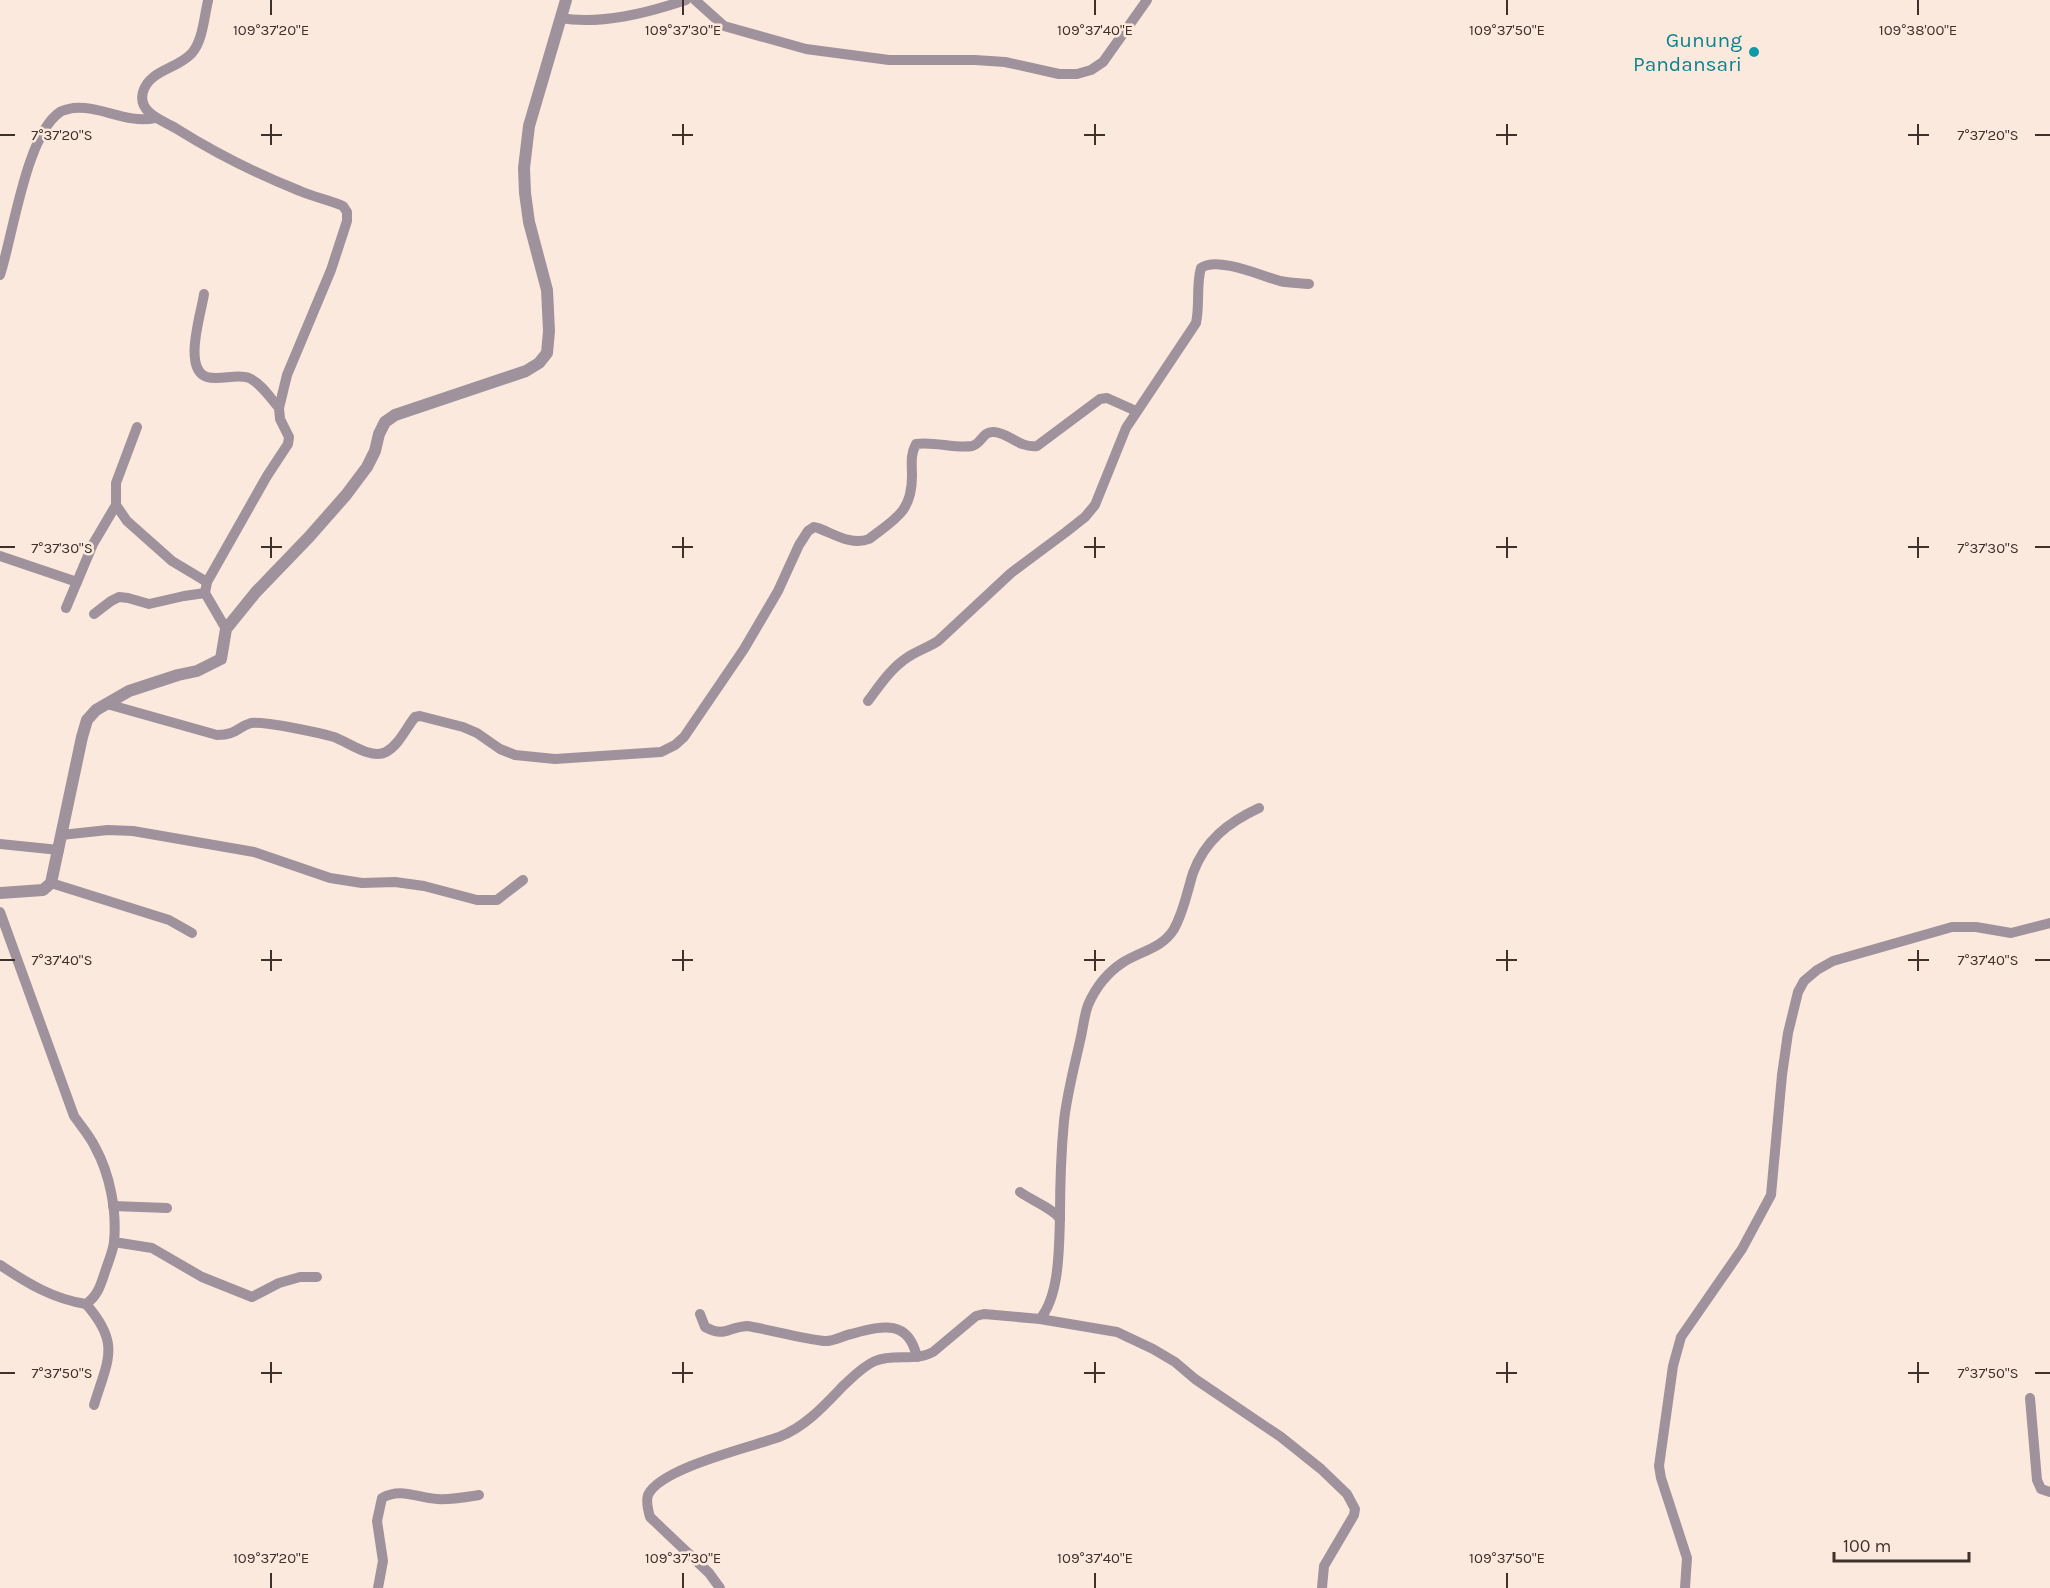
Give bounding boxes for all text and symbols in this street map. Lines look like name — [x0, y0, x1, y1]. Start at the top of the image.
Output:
text: 109°37'20"E — [233, 21, 309, 39]
text: 109°37'30"E — [645, 21, 721, 39]
text: 109°37'40"E — [1057, 21, 1133, 39]
text: 109°37'50"E — [1469, 21, 1545, 39]
text: 109°38'00"E — [1879, 21, 1957, 39]
place label: Gunung Pandansari — [1633, 28, 1742, 76]
marker: Gunung Pandansari — [1747, 45, 1761, 59]
text: 7°37'20"S — [31, 126, 93, 144]
text: 7°37'20"S — [1957, 126, 2019, 144]
text: 7°37'30"S — [31, 539, 93, 557]
text: 7°37'30"S — [1957, 539, 2019, 557]
text: 7°37'40"S — [32, 951, 93, 969]
text: 7°37'40"S — [1958, 951, 2019, 969]
text: 7°37'50"S — [31, 1364, 93, 1382]
text: 7°37'50"S — [1957, 1364, 2019, 1382]
scale bar — [1834, 1525, 1969, 1563]
text: 100 m — [1843, 1535, 1891, 1557]
text: 109°37'20"E — [233, 1549, 309, 1567]
text: 109°37'30"E — [645, 1549, 721, 1567]
text: 109°37'40"E — [1057, 1549, 1133, 1567]
text: 109°37'50"E — [1469, 1549, 1545, 1567]

